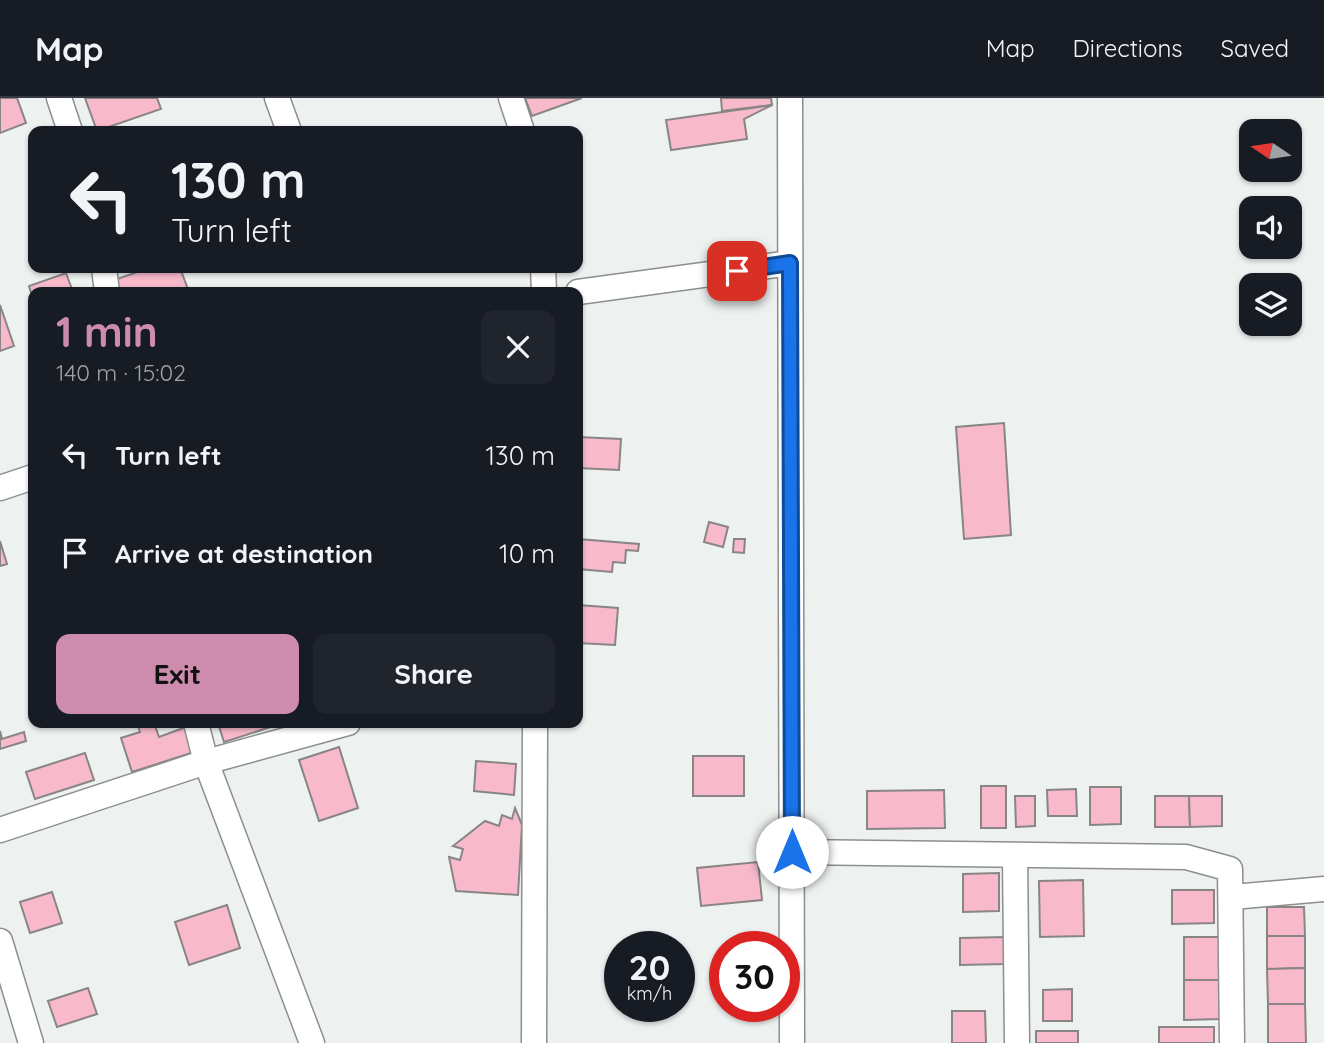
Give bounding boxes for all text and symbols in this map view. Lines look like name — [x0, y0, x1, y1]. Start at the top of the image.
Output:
text: Map — [35, 28, 103, 69]
text: Map — [986, 33, 1035, 63]
text: Directions — [1073, 33, 1183, 63]
text: Saved — [1221, 33, 1289, 63]
north arrow — [1239, 119, 1302, 182]
map controls — [1239, 119, 1302, 336]
text: 130 m — [171, 149, 305, 210]
icon: left — [56, 154, 147, 245]
button: sound — [1239, 196, 1302, 259]
text: Turn left — [171, 210, 292, 250]
pin — [707, 241, 767, 301]
icon: arrive — [718, 252, 756, 290]
button: layers — [1239, 273, 1302, 336]
text: 1 min — [56, 305, 158, 358]
button: close — [481, 310, 555, 384]
text: 140 m · 15:02 — [56, 358, 186, 387]
icon: left — [56, 436, 94, 474]
text: Turn left — [115, 439, 222, 472]
text: 130 m — [485, 439, 555, 472]
icon: arrive — [56, 534, 94, 572]
text: Arrive at destination — [115, 537, 373, 570]
text: 10 m — [499, 537, 555, 570]
button: Exit — [56, 634, 299, 714]
button: Share — [313, 634, 555, 714]
position arrow — [755, 815, 829, 889]
speed limit sign: 30 — [709, 931, 800, 1022]
text: 20 — [629, 945, 670, 989]
text: km/h — [627, 982, 672, 1005]

